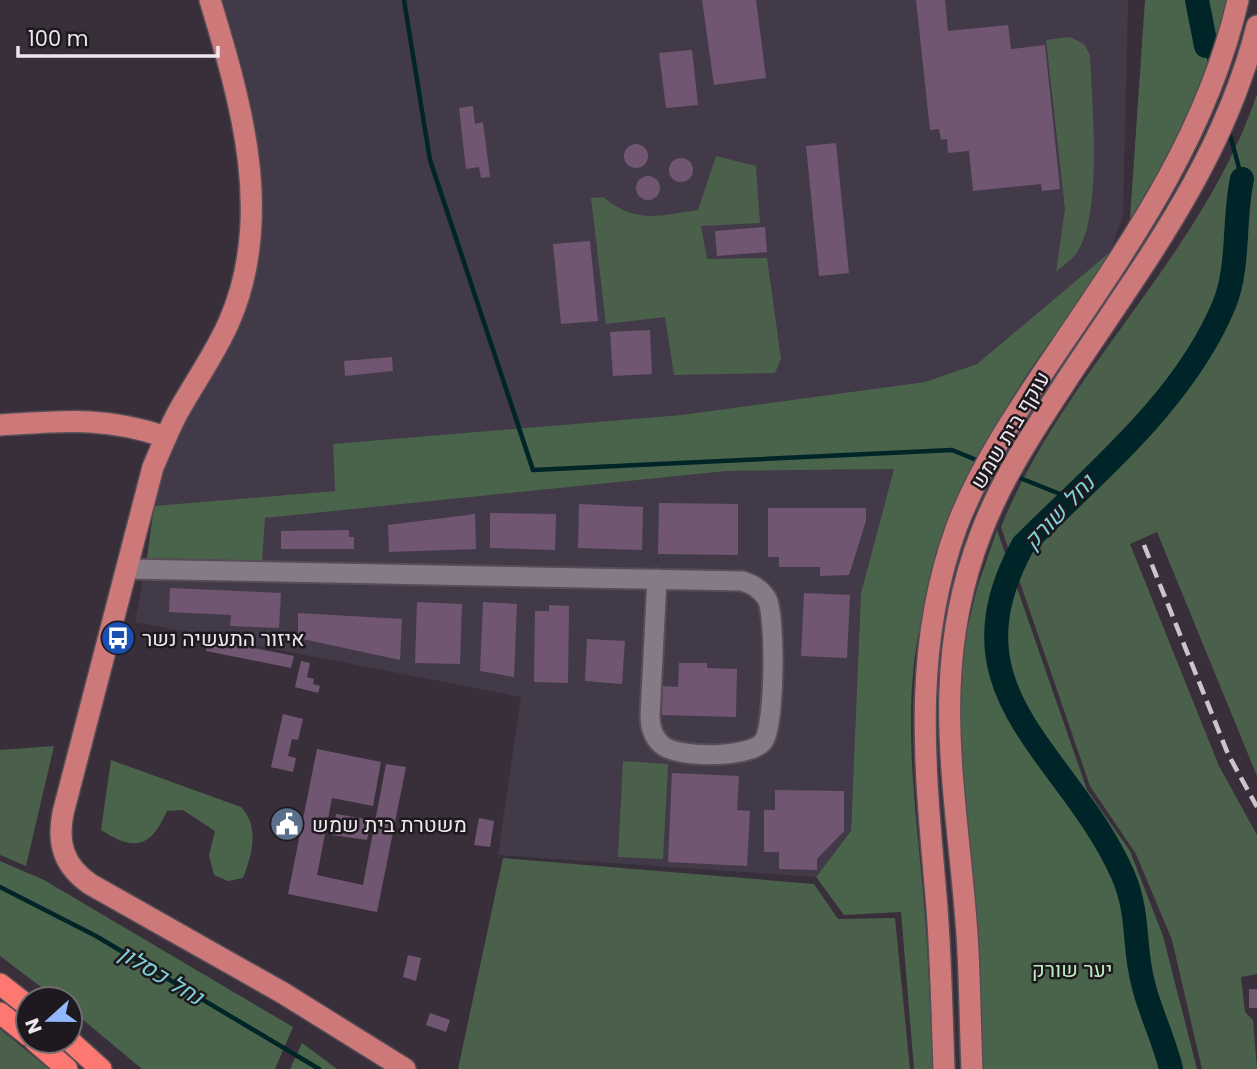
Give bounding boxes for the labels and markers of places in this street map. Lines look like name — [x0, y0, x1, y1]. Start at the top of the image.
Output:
bus stop icon: איזור התעשיה נשר — [99, 619, 137, 657]
place label: איזור התעשיה נשר — [142, 624, 305, 653]
public building icon: משטרת בית שמש — [268, 805, 306, 843]
place label: משטרת בית שמש — [312, 810, 467, 839]

